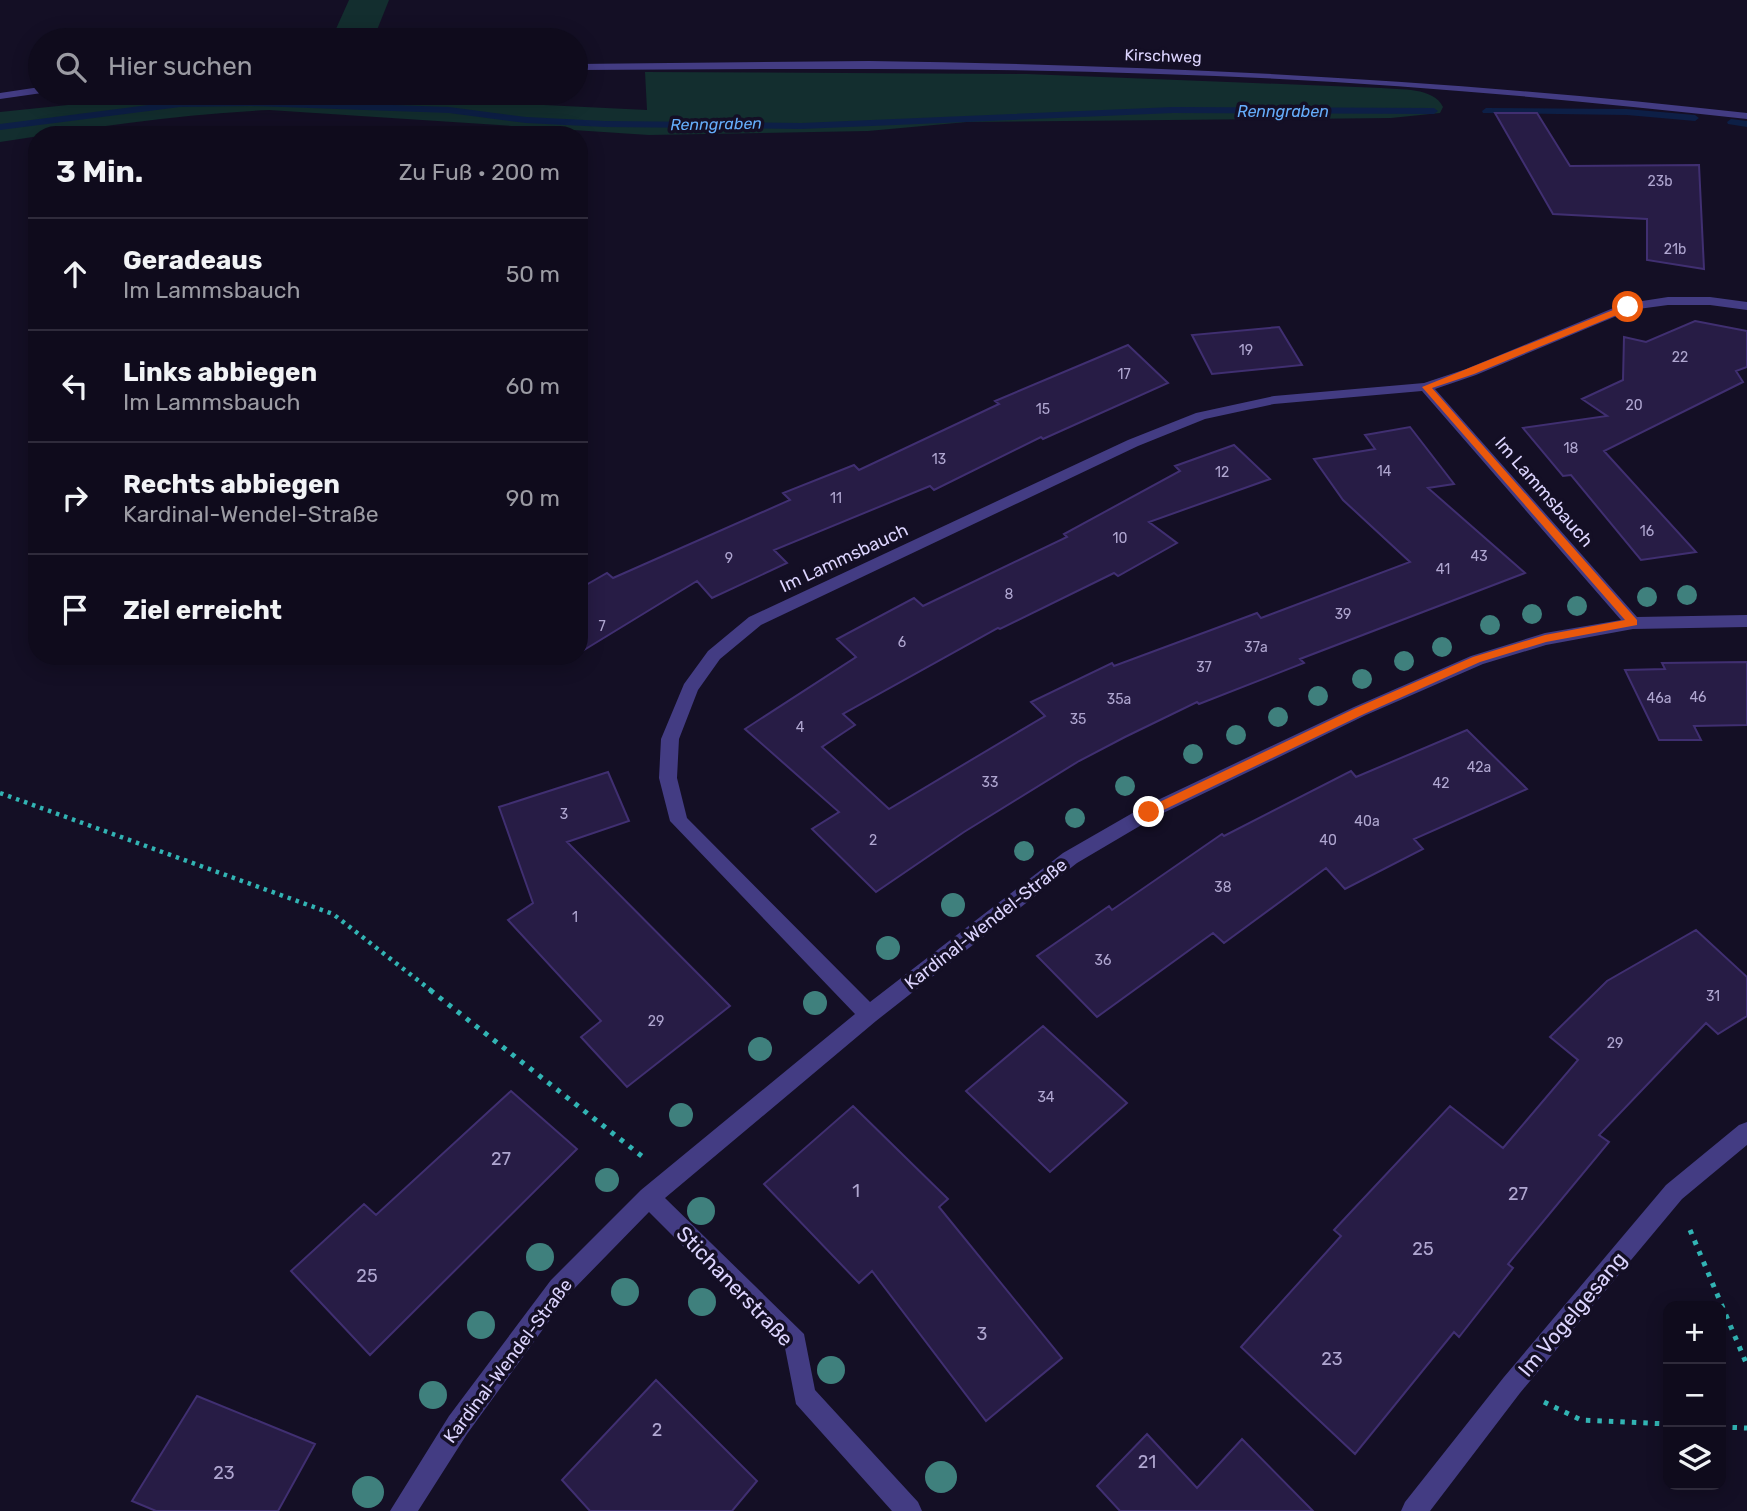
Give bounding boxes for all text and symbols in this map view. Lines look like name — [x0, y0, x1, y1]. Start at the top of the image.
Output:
search box — [28, 28, 588, 105]
street label: Kirschweg — [1124, 45, 1202, 67]
icon: search — [52, 48, 90, 86]
text: Hier suchen — [108, 51, 253, 82]
water label: Renngraben — [1237, 102, 1329, 121]
water label: Renngraben — [670, 114, 762, 134]
text: 3 Min. — [56, 154, 143, 190]
text: Zu Fuß · 200 m — [399, 158, 560, 186]
house number: 23b — [1648, 173, 1672, 190]
house number: 21b — [1664, 241, 1686, 258]
text: Geradeaus — [123, 245, 262, 276]
icon: ahead — [56, 255, 94, 293]
text: 50 m — [506, 260, 560, 288]
text: Im Lammsbauch — [123, 276, 301, 304]
route start — [1612, 291, 1643, 322]
house number: 19 — [1239, 342, 1253, 359]
house number: 22 — [1672, 349, 1688, 366]
text: Links abbiegen — [123, 357, 317, 388]
house number: 17 — [1117, 366, 1131, 383]
icon: left — [56, 367, 94, 405]
text: 60 m — [505, 372, 560, 400]
text: Im Lammsbauch — [123, 388, 301, 416]
house number: 20 — [1625, 397, 1643, 414]
house number: 15 — [1036, 401, 1050, 418]
street label: Im Lammsbauch — [1490, 432, 1598, 552]
house number: 18 — [1564, 440, 1579, 457]
house number: 13 — [932, 451, 946, 468]
house number: 14 — [1377, 463, 1392, 480]
house number: 12 — [1215, 464, 1229, 481]
text: Rechts abbiegen — [123, 469, 340, 500]
icon: right — [56, 479, 94, 517]
text: 90 m — [506, 484, 560, 512]
house number: 11 — [830, 490, 842, 507]
text: Kardinal-Wendel-Straße — [123, 500, 379, 528]
street label: Im Lammsbauch — [776, 519, 912, 597]
house number: 16 — [1640, 523, 1654, 540]
house number: 10 — [1113, 530, 1128, 547]
house number: 43 — [1470, 548, 1488, 565]
house number: 9 — [725, 550, 733, 567]
house number: 41 — [1436, 561, 1450, 578]
house number: 8 — [1005, 586, 1014, 603]
icon: arrive — [56, 591, 94, 629]
text: Ziel erreicht — [123, 595, 282, 626]
house number: 39 — [1335, 606, 1351, 623]
house number: 7 — [598, 618, 606, 635]
house number: 6 — [898, 634, 906, 651]
house number: 37a — [1244, 639, 1268, 656]
house number: 37 — [1196, 659, 1212, 676]
house number: 46 — [1689, 689, 1707, 706]
house number: 46a — [1647, 690, 1671, 707]
house number: 35a — [1107, 691, 1131, 708]
house number: 35 — [1070, 711, 1086, 728]
house number: 4 — [796, 719, 805, 736]
house number: 42a — [1467, 759, 1491, 776]
house number: 33 — [982, 774, 998, 791]
house number: 42 — [1433, 775, 1449, 792]
route end — [1133, 796, 1164, 827]
house number: 3 — [560, 806, 568, 823]
house number: 40a — [1354, 813, 1380, 830]
house number: 2 — [869, 832, 877, 849]
house number: 40 — [1319, 832, 1337, 849]
street label: Kardinal-Wendel-Straße — [900, 854, 1072, 994]
house number: 38 — [1214, 879, 1232, 896]
house number: 1 — [572, 909, 578, 926]
house number: 36 — [1095, 952, 1111, 969]
house number: 31 — [1706, 988, 1720, 1005]
house number: 29 — [648, 1013, 664, 1030]
house number: 29 — [1607, 1035, 1623, 1052]
house number: 34 — [1037, 1089, 1055, 1106]
house number: 27 — [491, 1148, 511, 1170]
house number: 1 — [852, 1180, 860, 1202]
house number: 27 — [1508, 1183, 1528, 1205]
street label: Stichanerstraße — [671, 1221, 799, 1351]
house number: 25 — [1412, 1238, 1434, 1260]
street label: Im Vogelgesang — [1513, 1247, 1631, 1381]
house number: 25 — [356, 1265, 378, 1287]
street label: Kardinal-Wendel-Straße — [439, 1274, 577, 1448]
map controls — [1663, 1301, 1726, 1490]
button: + — [1663, 1301, 1726, 1364]
house number: 3 — [977, 1323, 987, 1345]
house number: 23 — [1321, 1348, 1343, 1370]
button: − — [1663, 1364, 1726, 1427]
house number: 2 — [652, 1419, 662, 1441]
button: layers — [1663, 1427, 1726, 1490]
house number: 21 — [1138, 1451, 1156, 1473]
house number: 23 — [213, 1462, 235, 1484]

